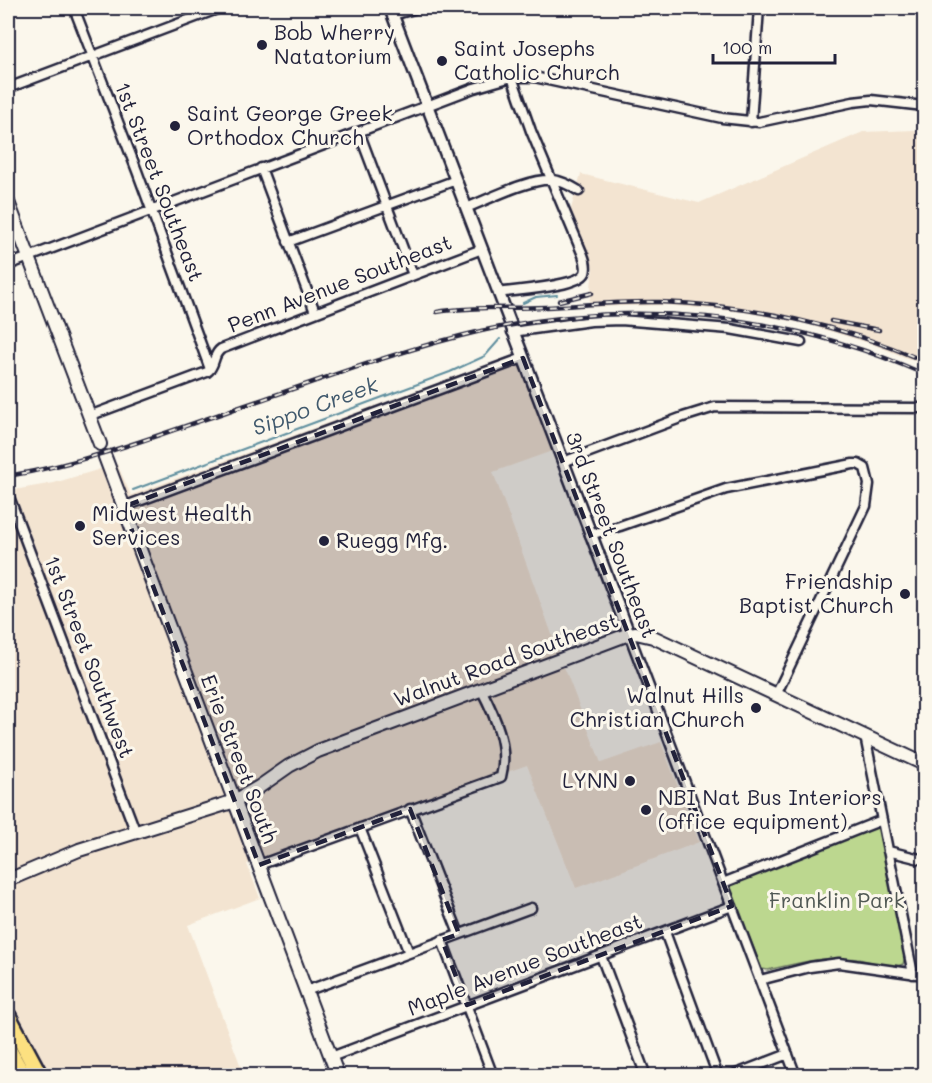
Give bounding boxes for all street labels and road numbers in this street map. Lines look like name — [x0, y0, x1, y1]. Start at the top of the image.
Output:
street label: 1st Street Southeast — [110, 78, 211, 285]
street label: Penn Avenue Southeast — [224, 227, 455, 338]
street label: 3rd Street Southeast — [561, 427, 664, 641]
street label: 1st Street Southwest — [39, 551, 141, 762]
street label: Walnut Road Southeast — [389, 605, 622, 712]
street label: Erie Street South — [196, 670, 285, 847]
street label: Maple Avenue Southeast — [403, 906, 646, 1021]

